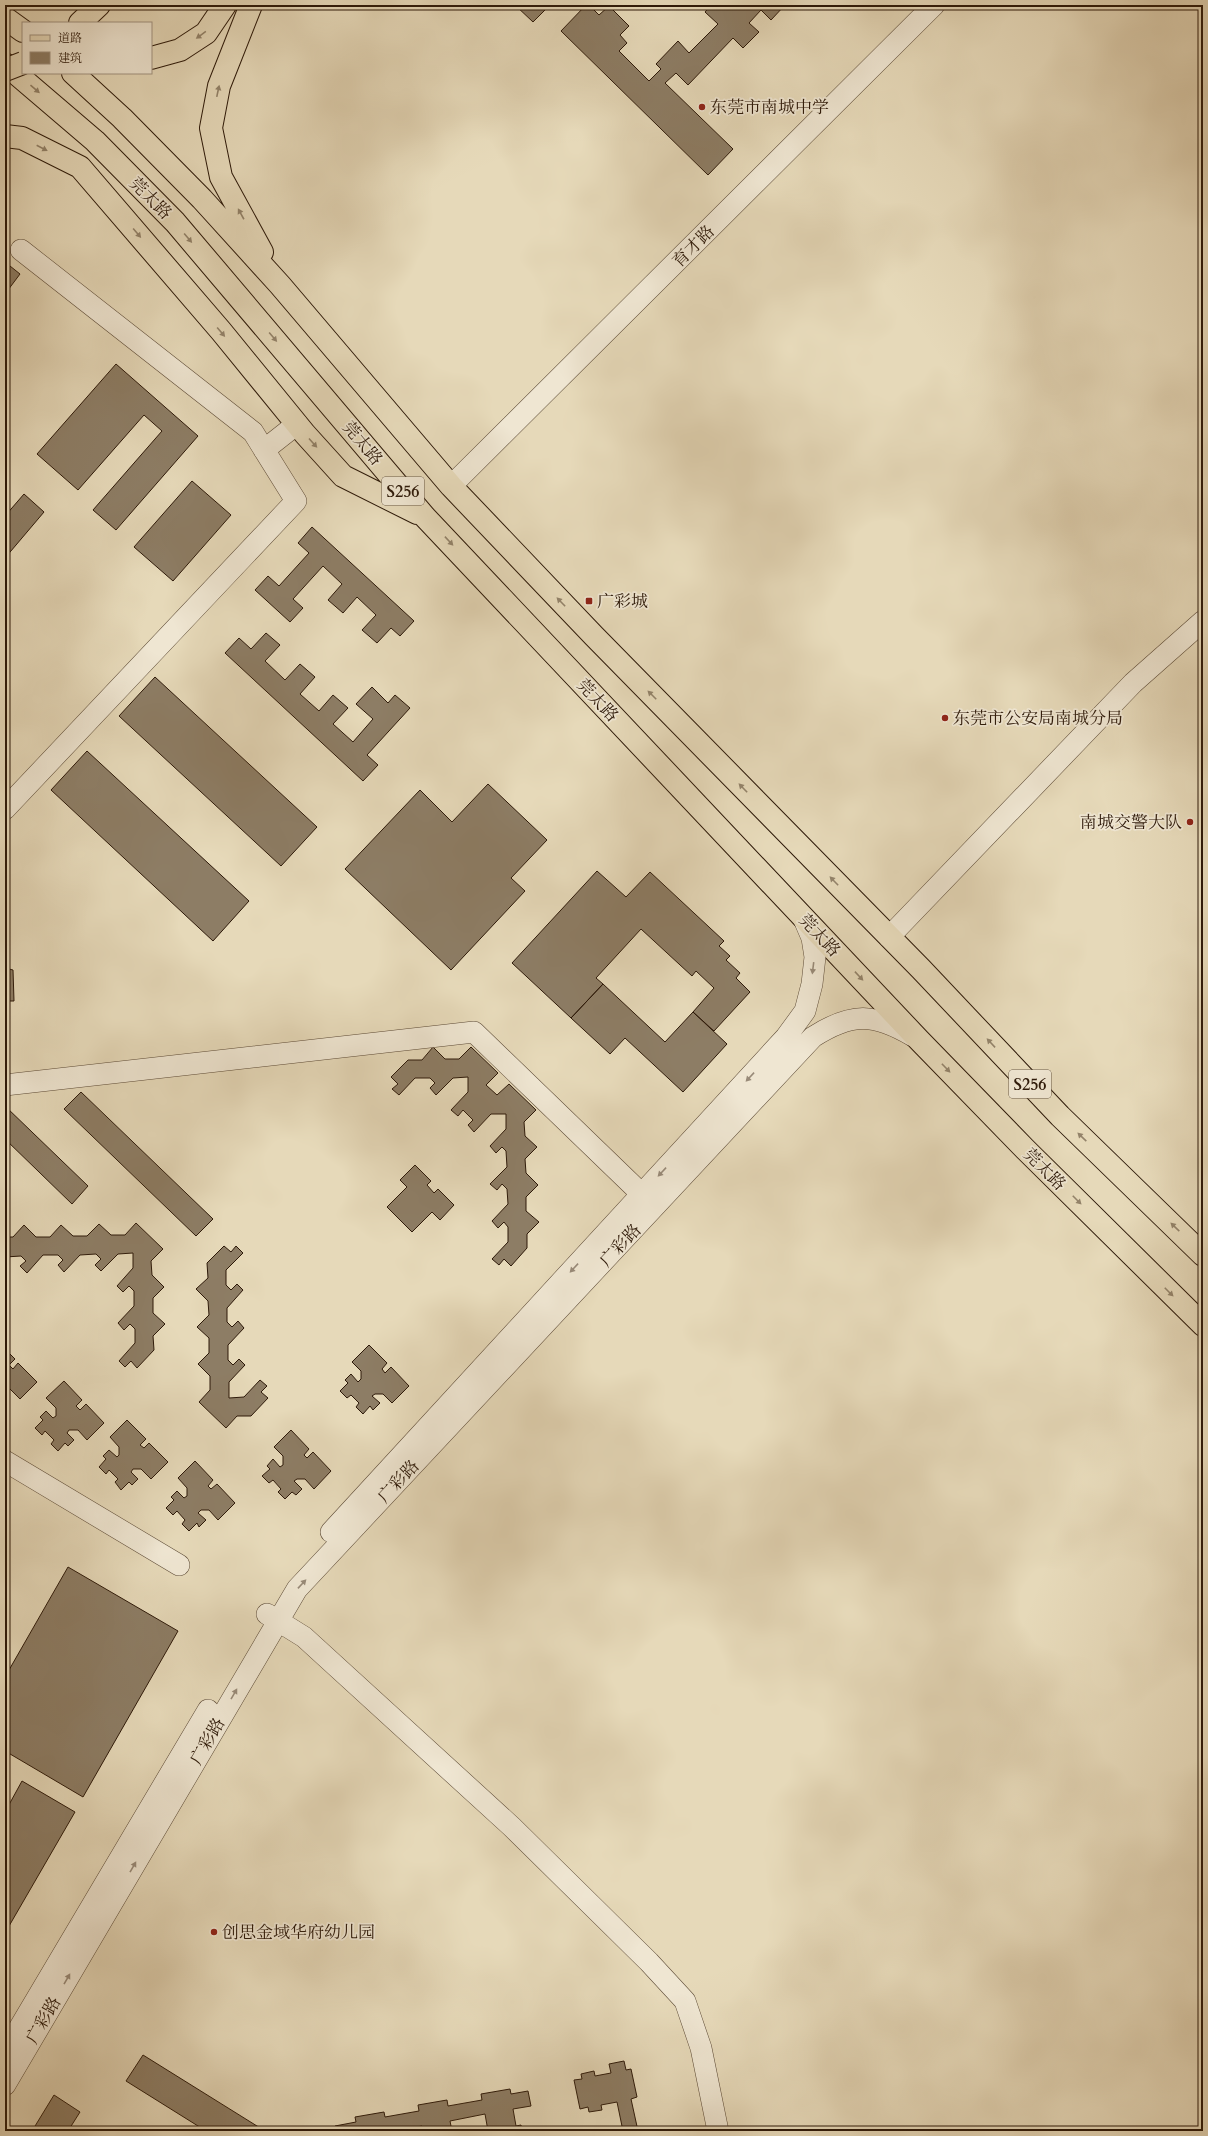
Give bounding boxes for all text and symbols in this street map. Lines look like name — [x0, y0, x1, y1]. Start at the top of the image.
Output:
legend — [22, 22, 152, 74]
text: 道路 — [58, 30, 82, 46]
one-way arrow — [195, 31, 206, 40]
text: 建筑 — [58, 50, 82, 66]
one-way arrow — [30, 84, 40, 93]
one-way arrow — [216, 85, 222, 97]
place label: 东莞市南城中学 — [710, 96, 829, 119]
marker: 东莞市南城中学 — [697, 102, 707, 112]
one-way arrow — [36, 145, 47, 151]
street label: 莞太路 — [124, 172, 177, 225]
one-way arrow — [238, 208, 245, 220]
street label: 育才路 — [667, 220, 720, 273]
one-way arrow — [133, 227, 142, 238]
one-way arrow — [184, 232, 193, 243]
one-way arrow — [217, 327, 226, 337]
one-way arrow — [268, 331, 277, 342]
street label: 莞太路 — [337, 416, 388, 470]
one-way arrow — [308, 438, 318, 448]
road number: S256 — [382, 477, 424, 505]
one-way arrow — [444, 536, 453, 546]
place label: 广彩城 — [597, 590, 648, 613]
marker: 广彩城 — [584, 596, 594, 606]
one-way arrow — [557, 597, 566, 607]
street label: 莞太路 — [572, 674, 623, 727]
one-way arrow — [647, 690, 657, 700]
place label: 东莞市公安局南城分局 — [953, 707, 1123, 730]
marker: 东莞市公安局南城分局 — [940, 713, 950, 723]
one-way arrow — [738, 783, 748, 793]
place label: 南城交警大队 — [1080, 811, 1182, 834]
marker: 南城交警大队 — [1185, 817, 1195, 827]
one-way arrow — [829, 876, 839, 886]
street label: 莞太路 — [794, 909, 845, 962]
one-way arrow — [810, 962, 817, 974]
one-way arrow — [854, 971, 863, 981]
one-way arrow — [987, 1038, 996, 1049]
one-way arrow — [941, 1063, 951, 1073]
road number: S256 — [1009, 1070, 1051, 1098]
one-way arrow — [745, 1071, 754, 1082]
one-way arrow — [1077, 1132, 1087, 1142]
street label: 莞太路 — [1018, 1143, 1071, 1196]
one-way arrow — [657, 1167, 666, 1177]
one-way arrow — [1072, 1196, 1082, 1205]
street label: 广彩路 — [595, 1219, 646, 1272]
one-way arrow — [1170, 1223, 1180, 1232]
one-way arrow — [569, 1263, 578, 1273]
one-way arrow — [1164, 1287, 1174, 1297]
street label: 广彩路 — [373, 1455, 424, 1508]
one-way arrow — [297, 1579, 307, 1589]
one-way arrow — [231, 1688, 238, 1700]
street label: 广彩路 — [185, 1713, 230, 1769]
one-way arrow — [130, 1861, 137, 1873]
place label: 创思金域华府幼儿园 — [222, 1921, 375, 1944]
marker: 创思金域华府幼儿园 — [209, 1927, 219, 1937]
one-way arrow — [64, 1973, 71, 1985]
street label: 广彩路 — [21, 1992, 66, 2048]

